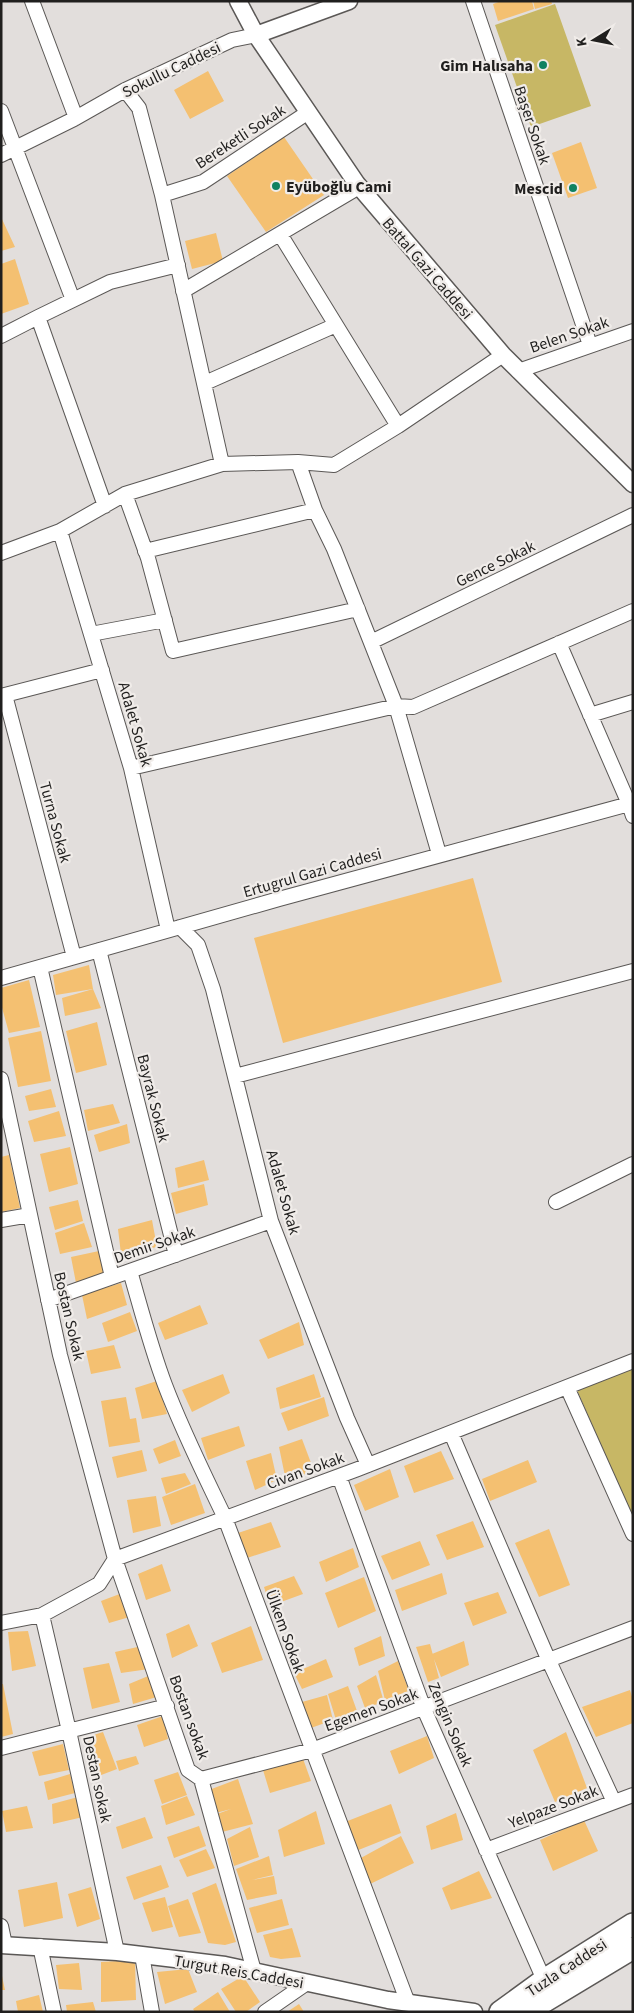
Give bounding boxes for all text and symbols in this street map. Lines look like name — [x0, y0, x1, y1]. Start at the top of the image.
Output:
north arrow — [569, 15, 619, 65]
text: K — [572, 36, 593, 48]
street label: Sokullu Caddesi — [118, 37, 224, 103]
place label: Gim Halısaha — [440, 55, 533, 77]
marker: Gim Halısaha — [537, 59, 549, 71]
street label: Başer Sokak — [508, 83, 556, 168]
street label: Bereketli Sokak — [191, 99, 290, 174]
place label: Eyüboğlu Cami — [286, 176, 391, 198]
place label: Mescid — [514, 178, 563, 200]
marker: Eyüboğlu Cami — [270, 180, 282, 192]
marker: Mescid — [567, 182, 579, 194]
street label: Battal Gazi Caddesi — [377, 213, 478, 324]
street label: Belen Sokak — [527, 311, 612, 359]
street label: Gence Sokak — [452, 535, 539, 593]
street label: Adalet Sokak — [112, 679, 158, 769]
street label: Turna Sokak — [34, 779, 76, 865]
street label: Ertugrul Gazi Caddesi — [240, 843, 384, 903]
street label: Bayrak Sokak — [131, 1052, 175, 1145]
street label: Adalet Sokak — [260, 1147, 306, 1237]
street label: Demir Sokak — [111, 1221, 198, 1269]
street label: Bostan Sokak — [48, 1270, 90, 1363]
street label: Civan Sokak — [263, 1447, 347, 1495]
street label: Ülkem Sokak — [260, 1587, 310, 1676]
street label: Bostan sokak — [164, 1672, 215, 1763]
street label: Zengin Sokak — [422, 1679, 478, 1770]
street label: Egemen Sokak — [321, 1683, 421, 1737]
street label: Destan sokak — [77, 1734, 117, 1825]
street label: Yelpaze Sokak — [504, 1780, 601, 1834]
street label: Tuzla Caddesi — [522, 1933, 611, 2002]
street label: Turgut Reis Caddesi — [172, 1950, 306, 1994]

